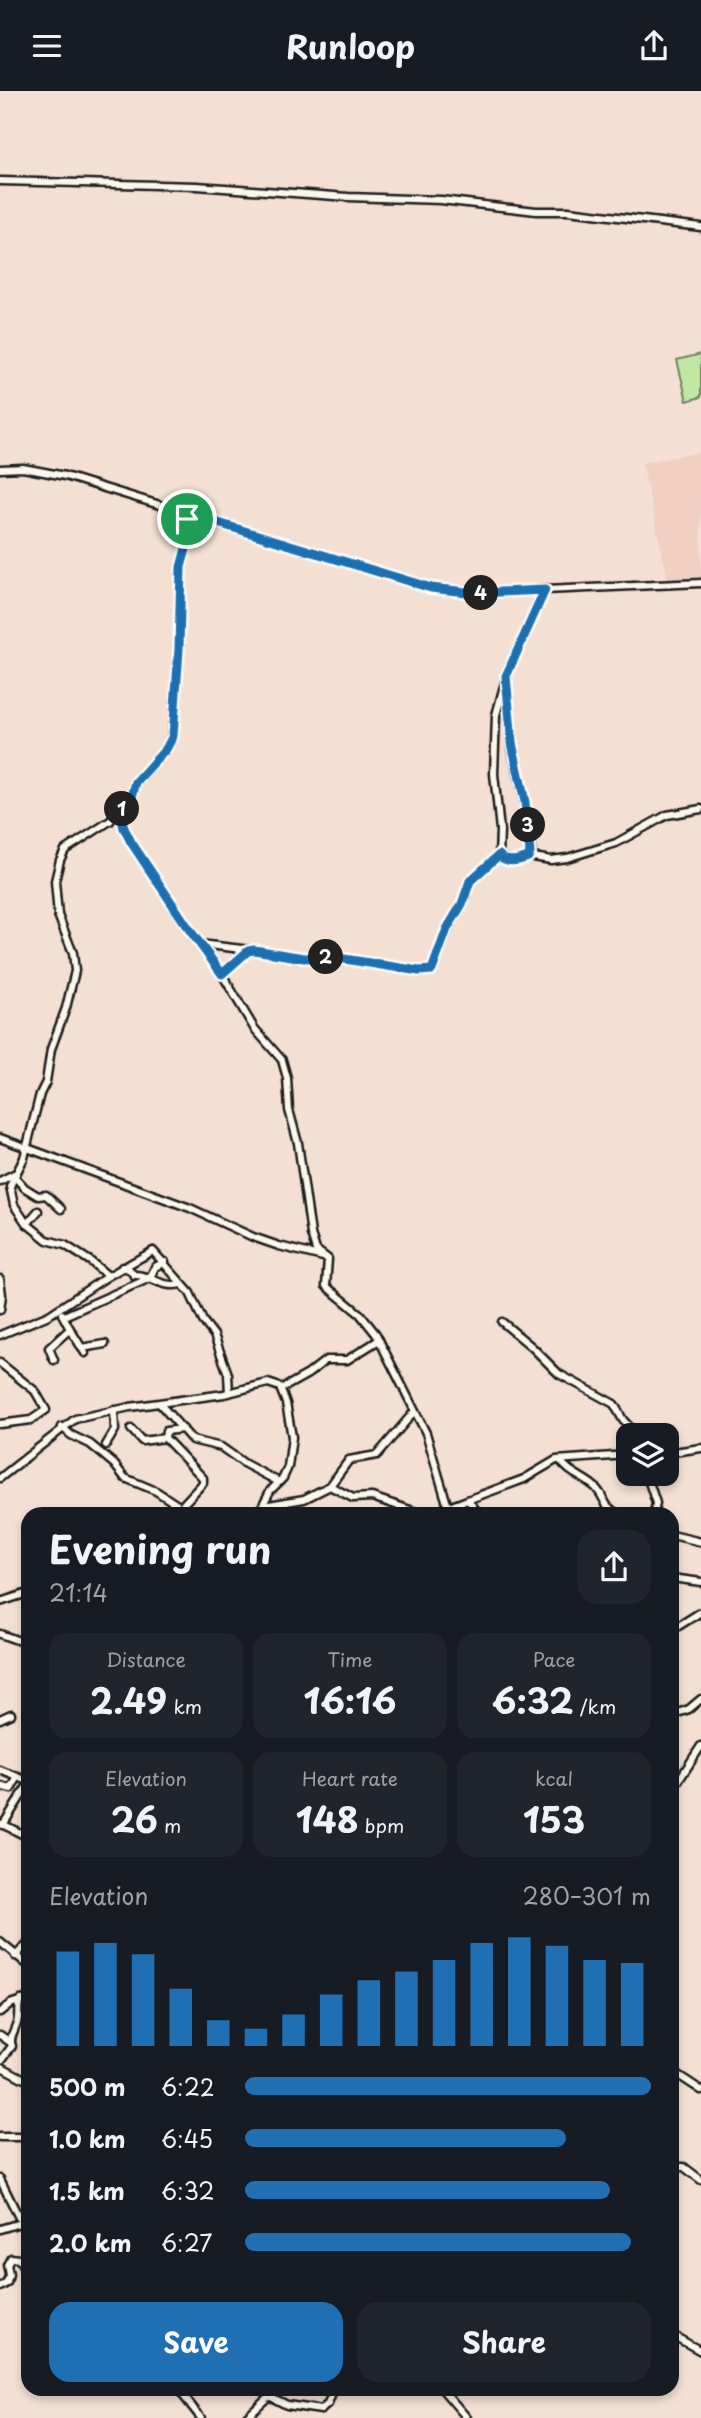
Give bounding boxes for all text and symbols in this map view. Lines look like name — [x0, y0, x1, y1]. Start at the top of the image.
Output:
text: Runloop — [286, 22, 415, 70]
icon: menu — [28, 27, 66, 65]
icon: share — [635, 27, 673, 65]
pin — [157, 489, 217, 549]
icon: arrive — [168, 500, 206, 538]
pin: 4 — [463, 575, 498, 611]
text: 4 — [474, 578, 487, 606]
pin: 1 — [104, 791, 140, 827]
text: 1 — [117, 794, 126, 822]
pin: 3 — [510, 807, 546, 843]
text: 3 — [521, 810, 534, 838]
pin: 2 — [308, 939, 344, 975]
text: 2 — [319, 942, 332, 970]
map controls — [616, 1423, 679, 1486]
button: layers — [616, 1423, 679, 1486]
text: Evening run — [49, 1520, 271, 1577]
button: share — [577, 1530, 651, 1604]
text: 21:14 — [49, 1575, 108, 1610]
text: Distance — [106, 1645, 186, 1673]
text: Time — [328, 1645, 372, 1673]
text: Pace — [533, 1645, 575, 1673]
text: 2.49 — [90, 1673, 167, 1726]
text: 16:16 — [303, 1673, 397, 1726]
text: 6:32 — [492, 1673, 574, 1726]
text: km — [167, 1692, 202, 1720]
text: /km — [574, 1692, 616, 1720]
text: Elevation — [105, 1764, 187, 1792]
text: Heart rate — [302, 1764, 398, 1792]
text: kcal — [535, 1764, 573, 1792]
text: 26 — [111, 1792, 158, 1845]
text: 148 — [296, 1792, 359, 1845]
text: 153 — [523, 1792, 585, 1845]
text: m — [158, 1811, 181, 1839]
text: bpm — [359, 1811, 404, 1839]
text: Elevation — [49, 1878, 148, 1913]
text: 280–301 m — [522, 1878, 651, 1913]
text: 500 m — [49, 2069, 126, 2104]
text: 6:22 — [161, 2069, 215, 2104]
text: 1.0 km — [49, 2121, 126, 2156]
text: 6:45 — [161, 2121, 213, 2156]
text: 1.5 km — [49, 2173, 125, 2208]
text: 6:32 — [161, 2173, 215, 2208]
text: 2.0 km — [49, 2225, 131, 2260]
text: 6:27 — [161, 2225, 212, 2260]
button: Save — [49, 2302, 343, 2382]
button: Share — [357, 2302, 651, 2382]

